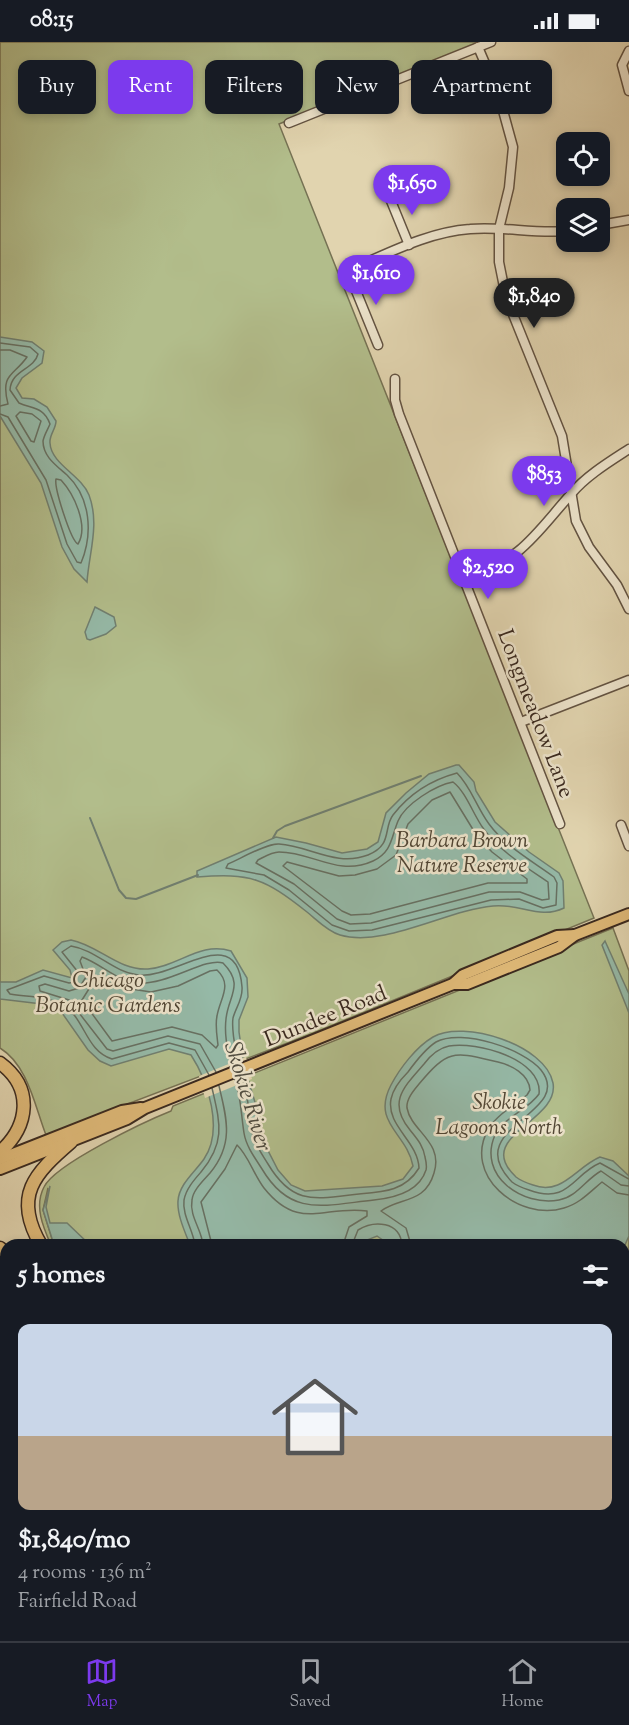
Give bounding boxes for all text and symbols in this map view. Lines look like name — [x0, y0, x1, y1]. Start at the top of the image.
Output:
text: 08:15 — [30, 5, 73, 37]
chip: Buy — [18, 60, 96, 114]
chip: Rent — [108, 60, 193, 114]
chip: Filters — [205, 60, 303, 114]
chip: New — [315, 60, 399, 114]
chip: Apartment — [411, 60, 552, 114]
map controls — [556, 132, 610, 252]
button: locate — [556, 132, 610, 186]
pin: $1,650 — [363, 165, 461, 216]
text: $1,650 — [387, 170, 437, 199]
button: layers — [556, 198, 610, 252]
pin: $1,610 — [327, 255, 425, 306]
text: $1,610 — [352, 260, 400, 289]
pin: $1,840 — [485, 278, 583, 329]
text: $1,840 — [508, 283, 560, 312]
pin: $853 — [508, 456, 580, 507]
text: $853 — [526, 461, 562, 490]
pin: $2,520 — [439, 549, 537, 600]
text: $2,520 — [462, 554, 514, 583]
street label: Longmeadow Lane — [487, 625, 581, 803]
park label: Barbara Brown Nature Reserve — [396, 826, 529, 883]
park label: Chicago Botanic Gardens — [35, 966, 181, 1023]
street label: Dundee Road — [260, 979, 392, 1057]
water label: Skokie River — [214, 1037, 280, 1156]
park label: Skokie Lagoons North — [435, 1088, 563, 1145]
text: 5 homes — [18, 1257, 105, 1294]
icon: filters — [579, 1259, 612, 1292]
icon: home — [261, 1363, 369, 1471]
text: $1,840/mo — [18, 1522, 131, 1559]
text: 4 rooms · 136 m² — [18, 1559, 152, 1588]
text: Fairfield Road — [18, 1588, 137, 1617]
tab: Map — [85, 1655, 118, 1714]
tab: Saved — [289, 1655, 331, 1714]
tab: Home — [502, 1655, 543, 1714]

